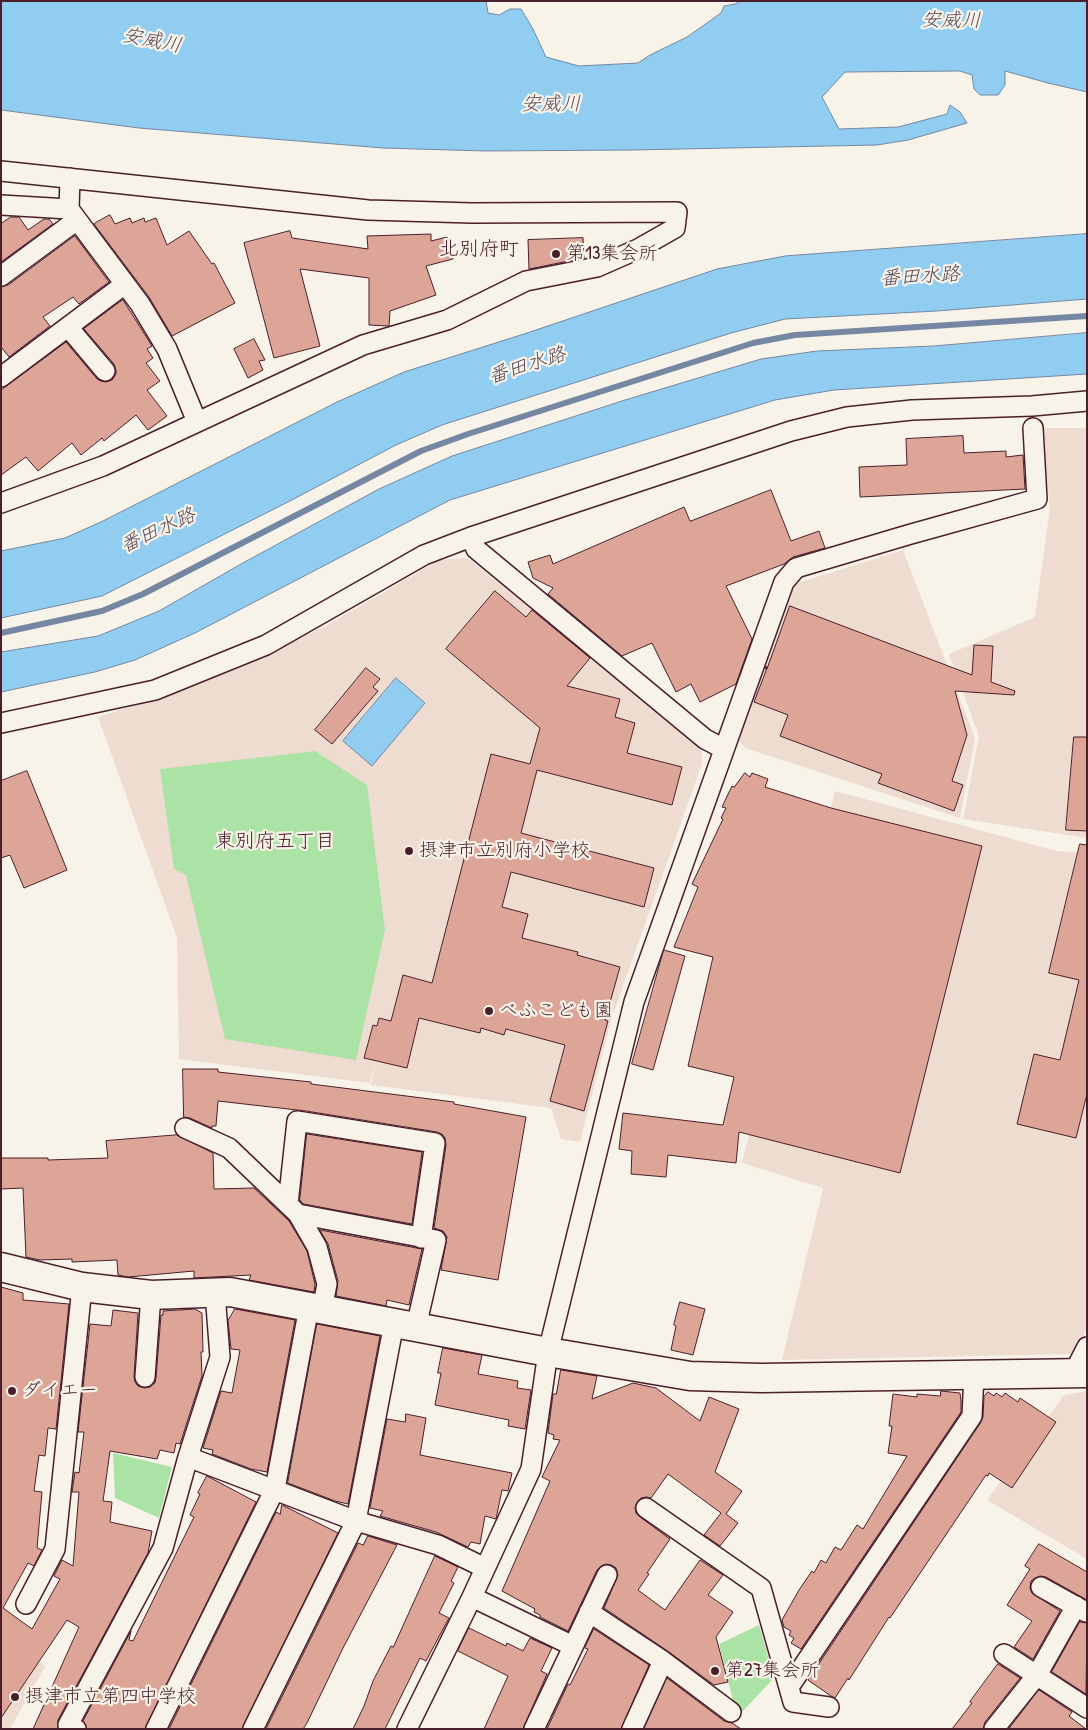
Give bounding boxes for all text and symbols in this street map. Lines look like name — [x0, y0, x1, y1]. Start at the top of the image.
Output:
water label: 安威川 — [921, 8, 981, 34]
water label: 安威川 — [120, 23, 184, 59]
water label: 安威川 — [521, 93, 581, 117]
district label: 北別府町 — [439, 238, 519, 262]
place label: 第13集会所 — [566, 243, 657, 265]
marker: 第13集会所 — [550, 248, 562, 260]
water label: 番田水路 — [879, 262, 961, 292]
water label: 番田水路 — [485, 342, 569, 390]
water label: 番田水路 — [117, 503, 199, 559]
district label: 東別府五丁目 — [215, 830, 335, 854]
place label: 摂津市立別府小学校 — [419, 840, 590, 862]
marker: 摂津市立別府小学校 — [403, 845, 415, 857]
place label: べふこども園 — [499, 1000, 613, 1022]
marker: べふこども園 — [483, 1005, 495, 1017]
place label: ダイエー — [22, 1380, 98, 1402]
marker: ダイエー — [6, 1385, 18, 1397]
place label: 第27集会所 — [725, 1660, 819, 1682]
marker: 第27集会所 — [709, 1665, 721, 1677]
place label: 摂津市立第四中学校 — [25, 1686, 196, 1708]
marker: 摂津市立第四中学校 — [9, 1691, 21, 1703]

